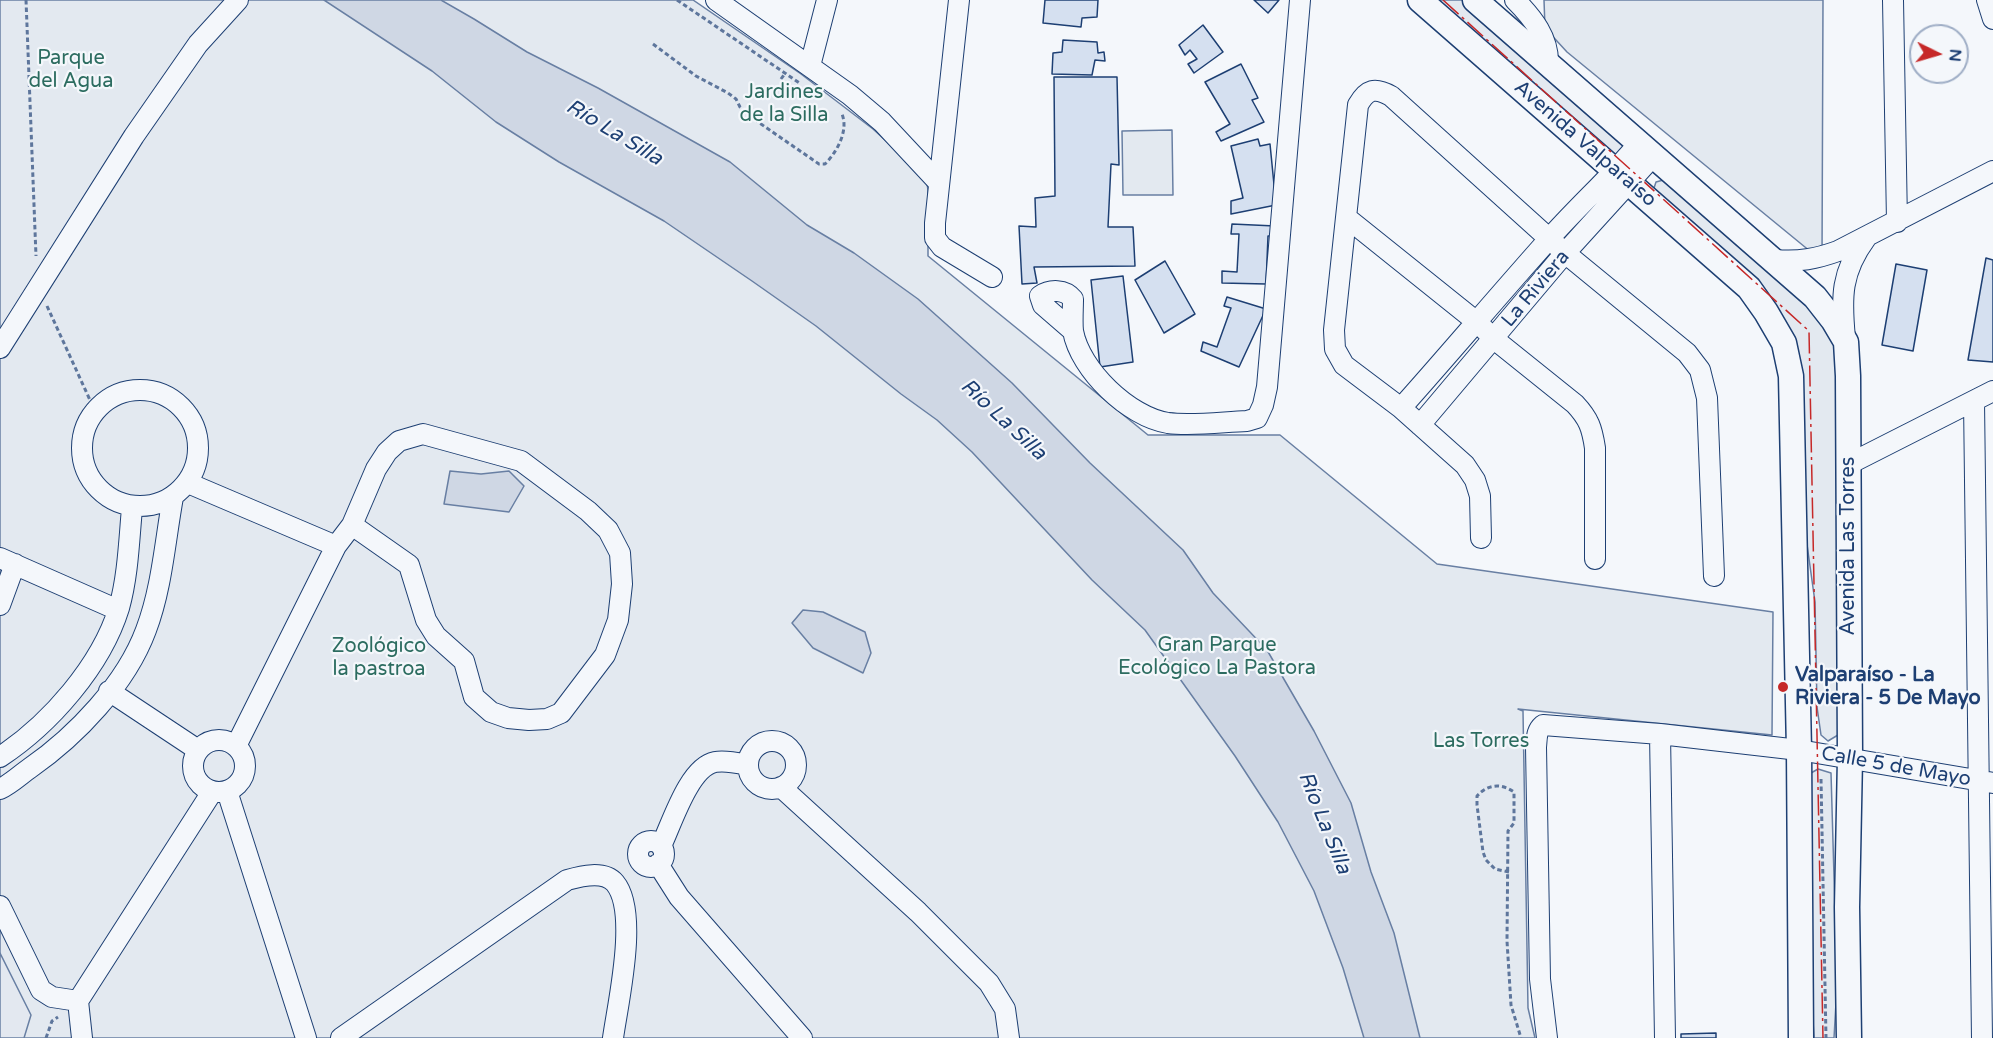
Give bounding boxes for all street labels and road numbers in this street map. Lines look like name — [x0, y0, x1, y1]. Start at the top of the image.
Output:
street label: Avenida Valparaíso — [1509, 76, 1661, 212]
street label: La Riviera — [1497, 246, 1575, 332]
street label: Avenida Las Torres — [1837, 457, 1861, 635]
street label: Calle 5 de Mayo — [1819, 742, 1973, 792]

